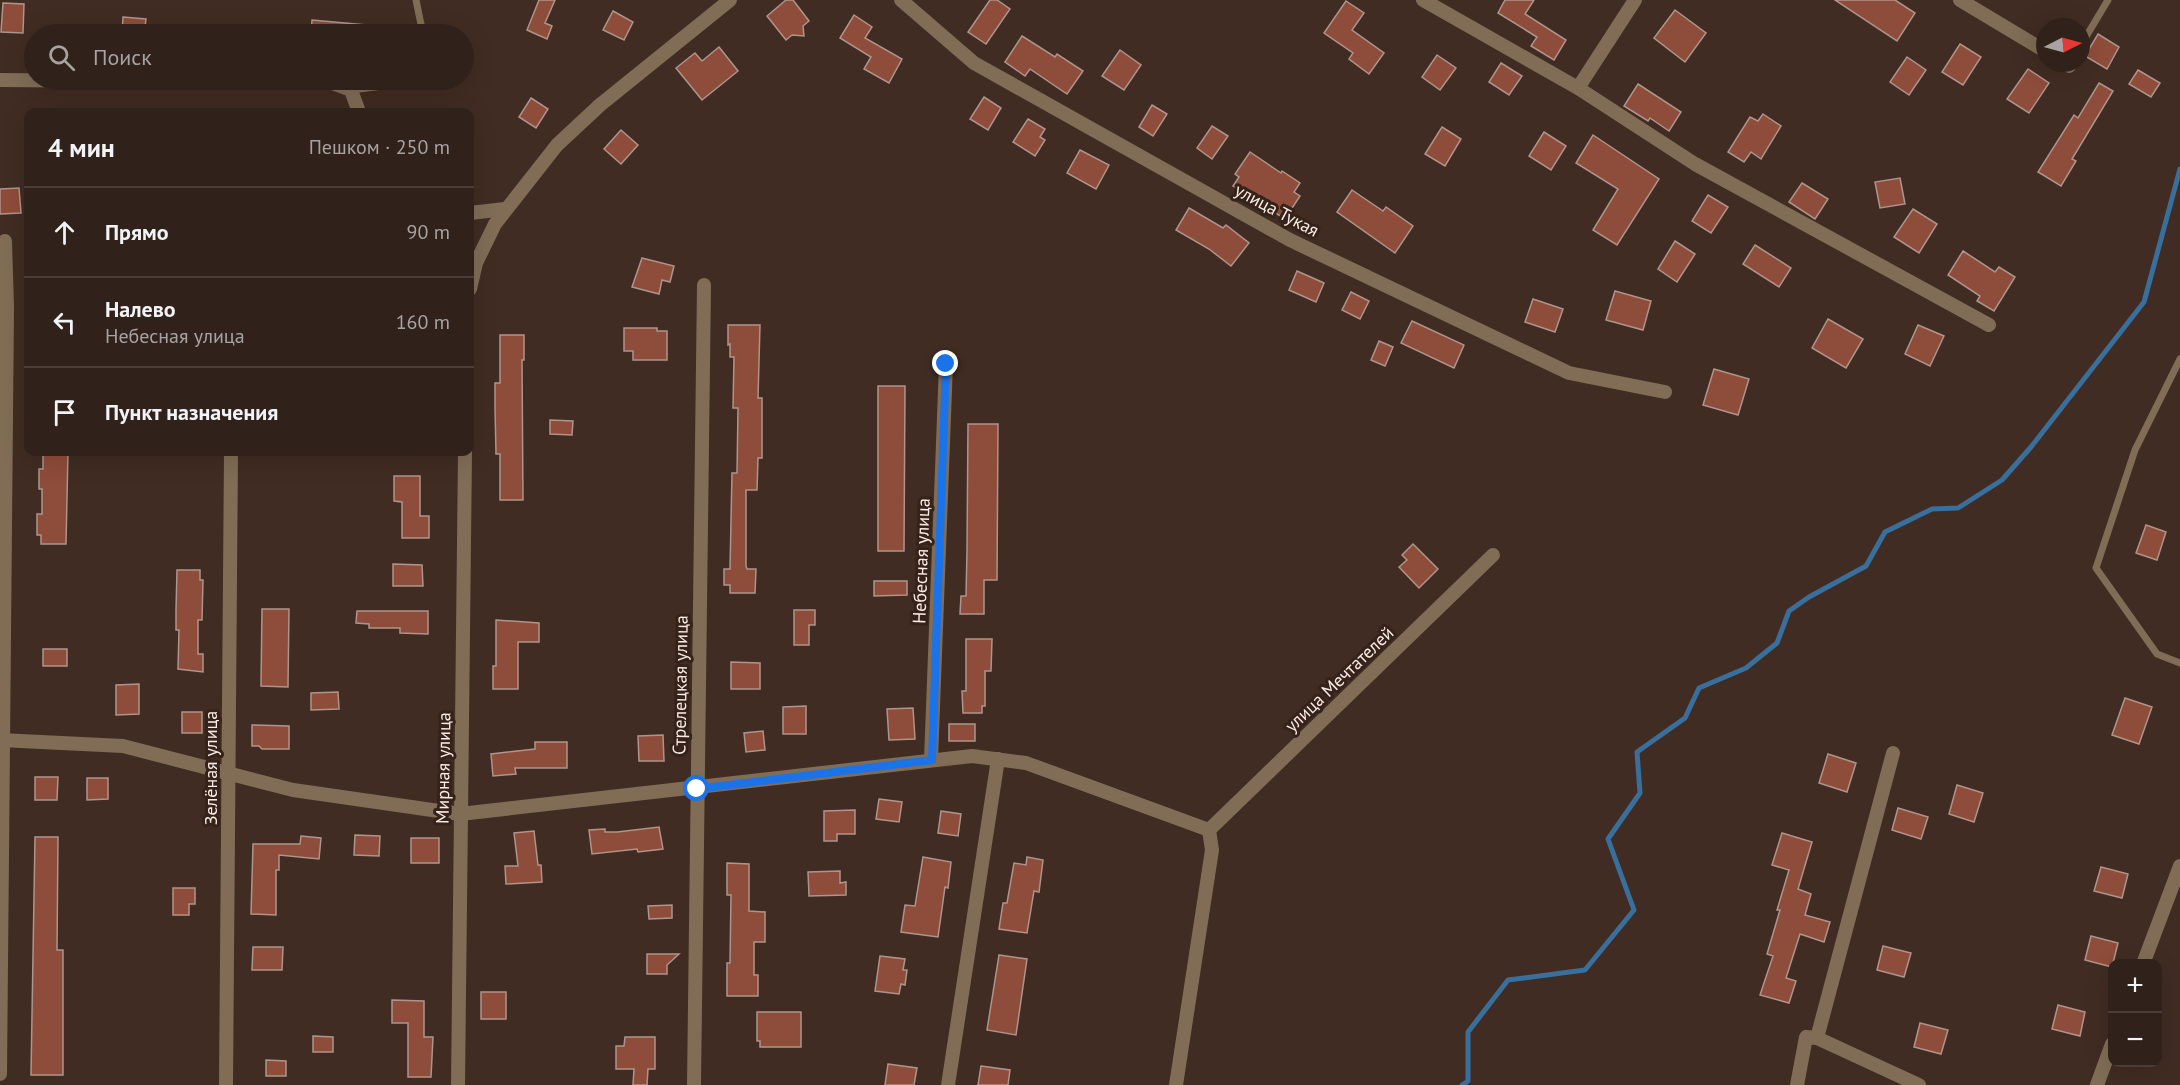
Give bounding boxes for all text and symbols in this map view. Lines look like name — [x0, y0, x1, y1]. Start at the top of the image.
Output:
north arrow — [2036, 18, 2090, 72]
search box — [24, 24, 474, 90]
icon: search — [45, 41, 78, 74]
text: Поиск — [93, 43, 152, 71]
text: 4 мин — [48, 131, 115, 164]
text: Пешком · 250 m — [309, 134, 450, 160]
street label: улица Тукая — [1231, 178, 1323, 242]
icon: ahead — [48, 216, 81, 249]
text: Прямо — [105, 218, 168, 246]
text: 90 m — [407, 219, 450, 245]
text: Налево — [105, 295, 176, 323]
icon: left — [48, 306, 81, 339]
text: 160 m — [396, 309, 450, 335]
text: Небесная улица — [105, 323, 245, 349]
route end — [932, 350, 958, 376]
icon: arrive — [48, 396, 81, 429]
text: Пункт назначения — [105, 398, 278, 426]
street label: Небесная улица — [907, 498, 935, 624]
street label: Стрелецкая улица — [667, 615, 693, 755]
street label: улица Мечтателей — [1280, 621, 1398, 737]
street label: Зелёная улица — [199, 711, 222, 825]
street label: Мирная улица — [431, 712, 455, 824]
route start — [683, 775, 709, 801]
map controls — [2108, 959, 2162, 1067]
button: + — [2108, 959, 2162, 1013]
button: − — [2108, 1013, 2162, 1067]

